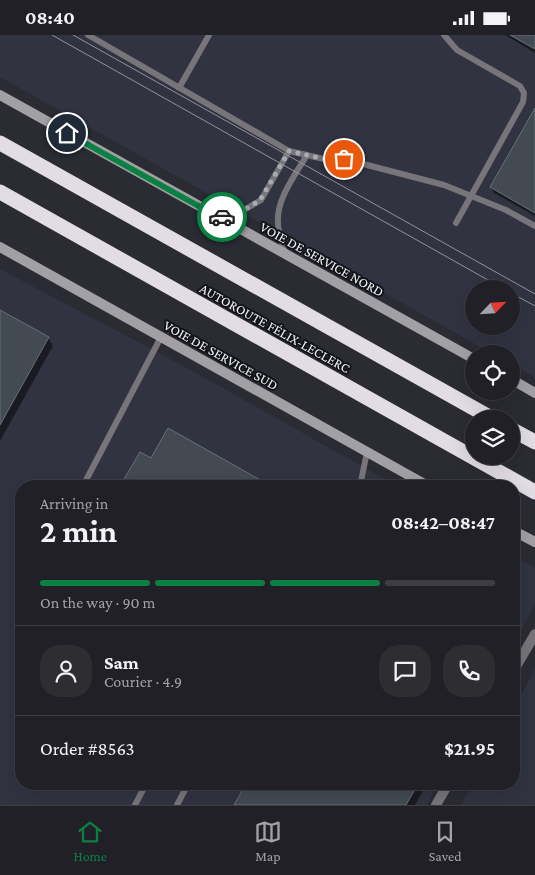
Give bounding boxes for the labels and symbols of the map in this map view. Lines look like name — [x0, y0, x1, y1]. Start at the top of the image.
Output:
pin — [46, 112, 88, 154]
pin — [323, 138, 365, 180]
courier — [197, 192, 247, 242]
street label: VOIE DE SERVICE NORD — [257, 218, 387, 300]
street label: AUTOROUTE FÉLIX-LECLERC — [197, 280, 353, 376]
north arrow — [465, 280, 520, 335]
street label: VOIE DE SERVICE SUD — [161, 317, 281, 393]

